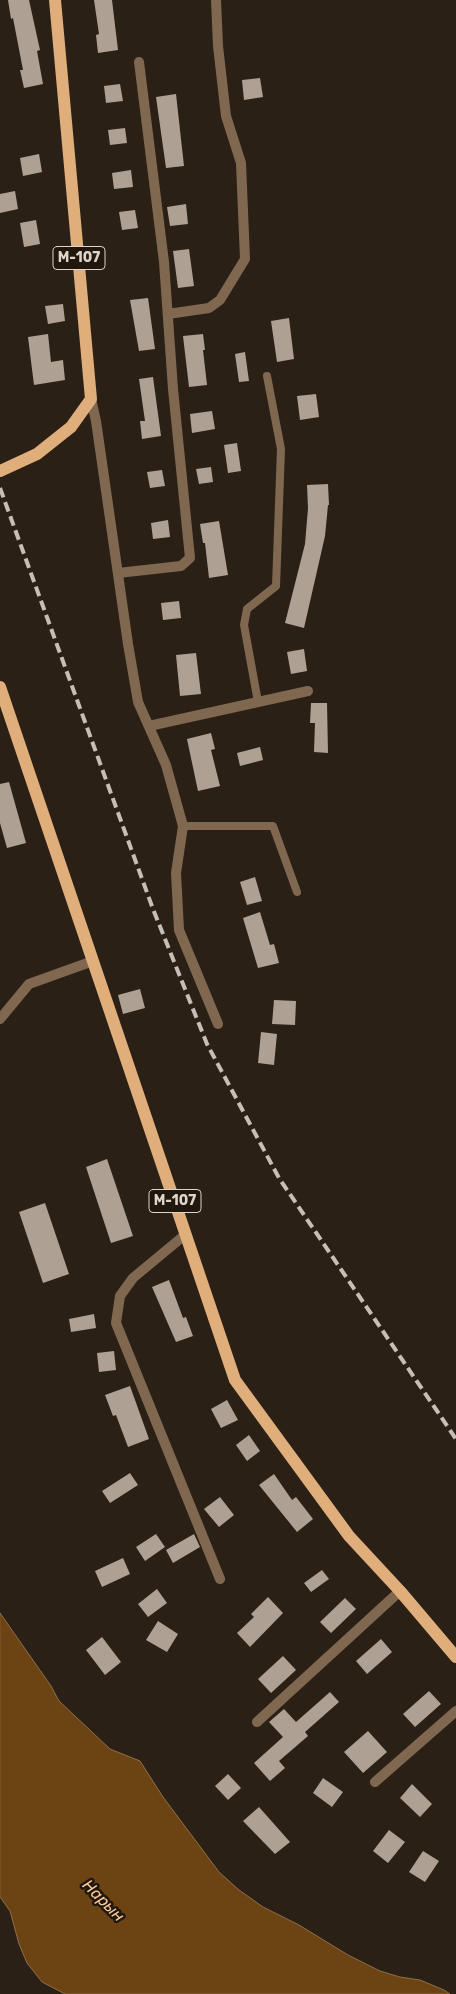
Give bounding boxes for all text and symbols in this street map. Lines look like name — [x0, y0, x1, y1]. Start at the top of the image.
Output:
road number: М-107 — [53, 247, 105, 270]
road number: М-107 — [149, 1190, 201, 1212]
water label: Нарын — [78, 1876, 128, 1926]

